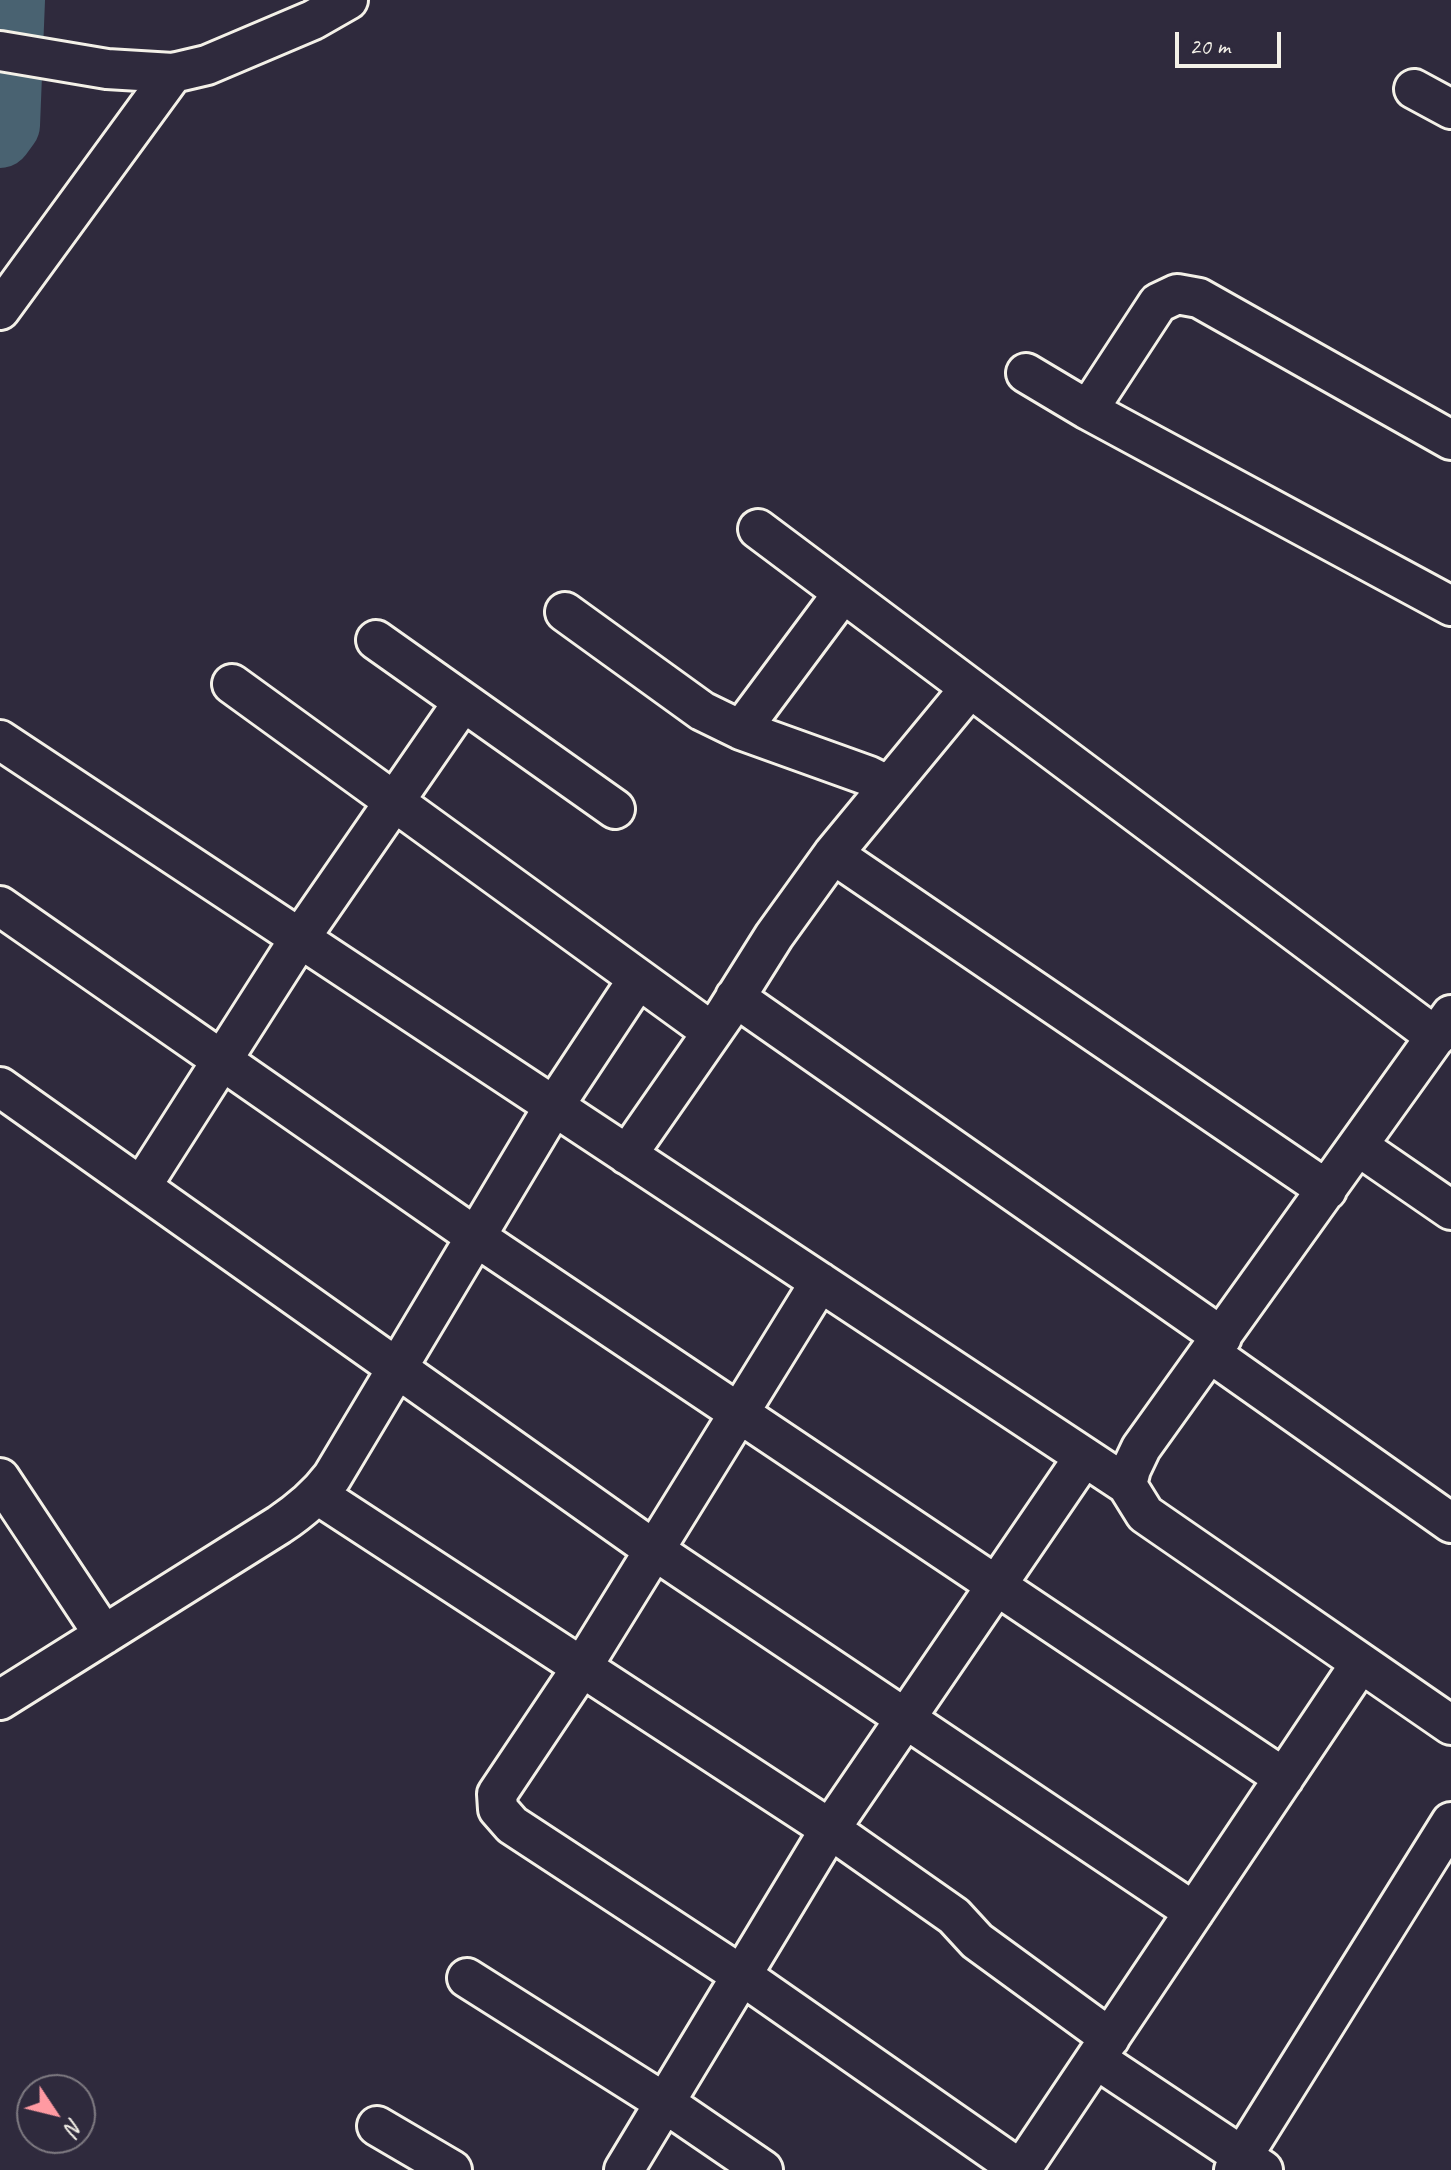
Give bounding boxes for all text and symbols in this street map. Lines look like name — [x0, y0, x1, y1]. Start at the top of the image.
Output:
scale bar — [1179, 16, 1285, 66]
text: 20 m — [1189, 31, 1230, 61]
north arrow — [16, 2074, 96, 2154]
text: N — [59, 2113, 89, 2140]

